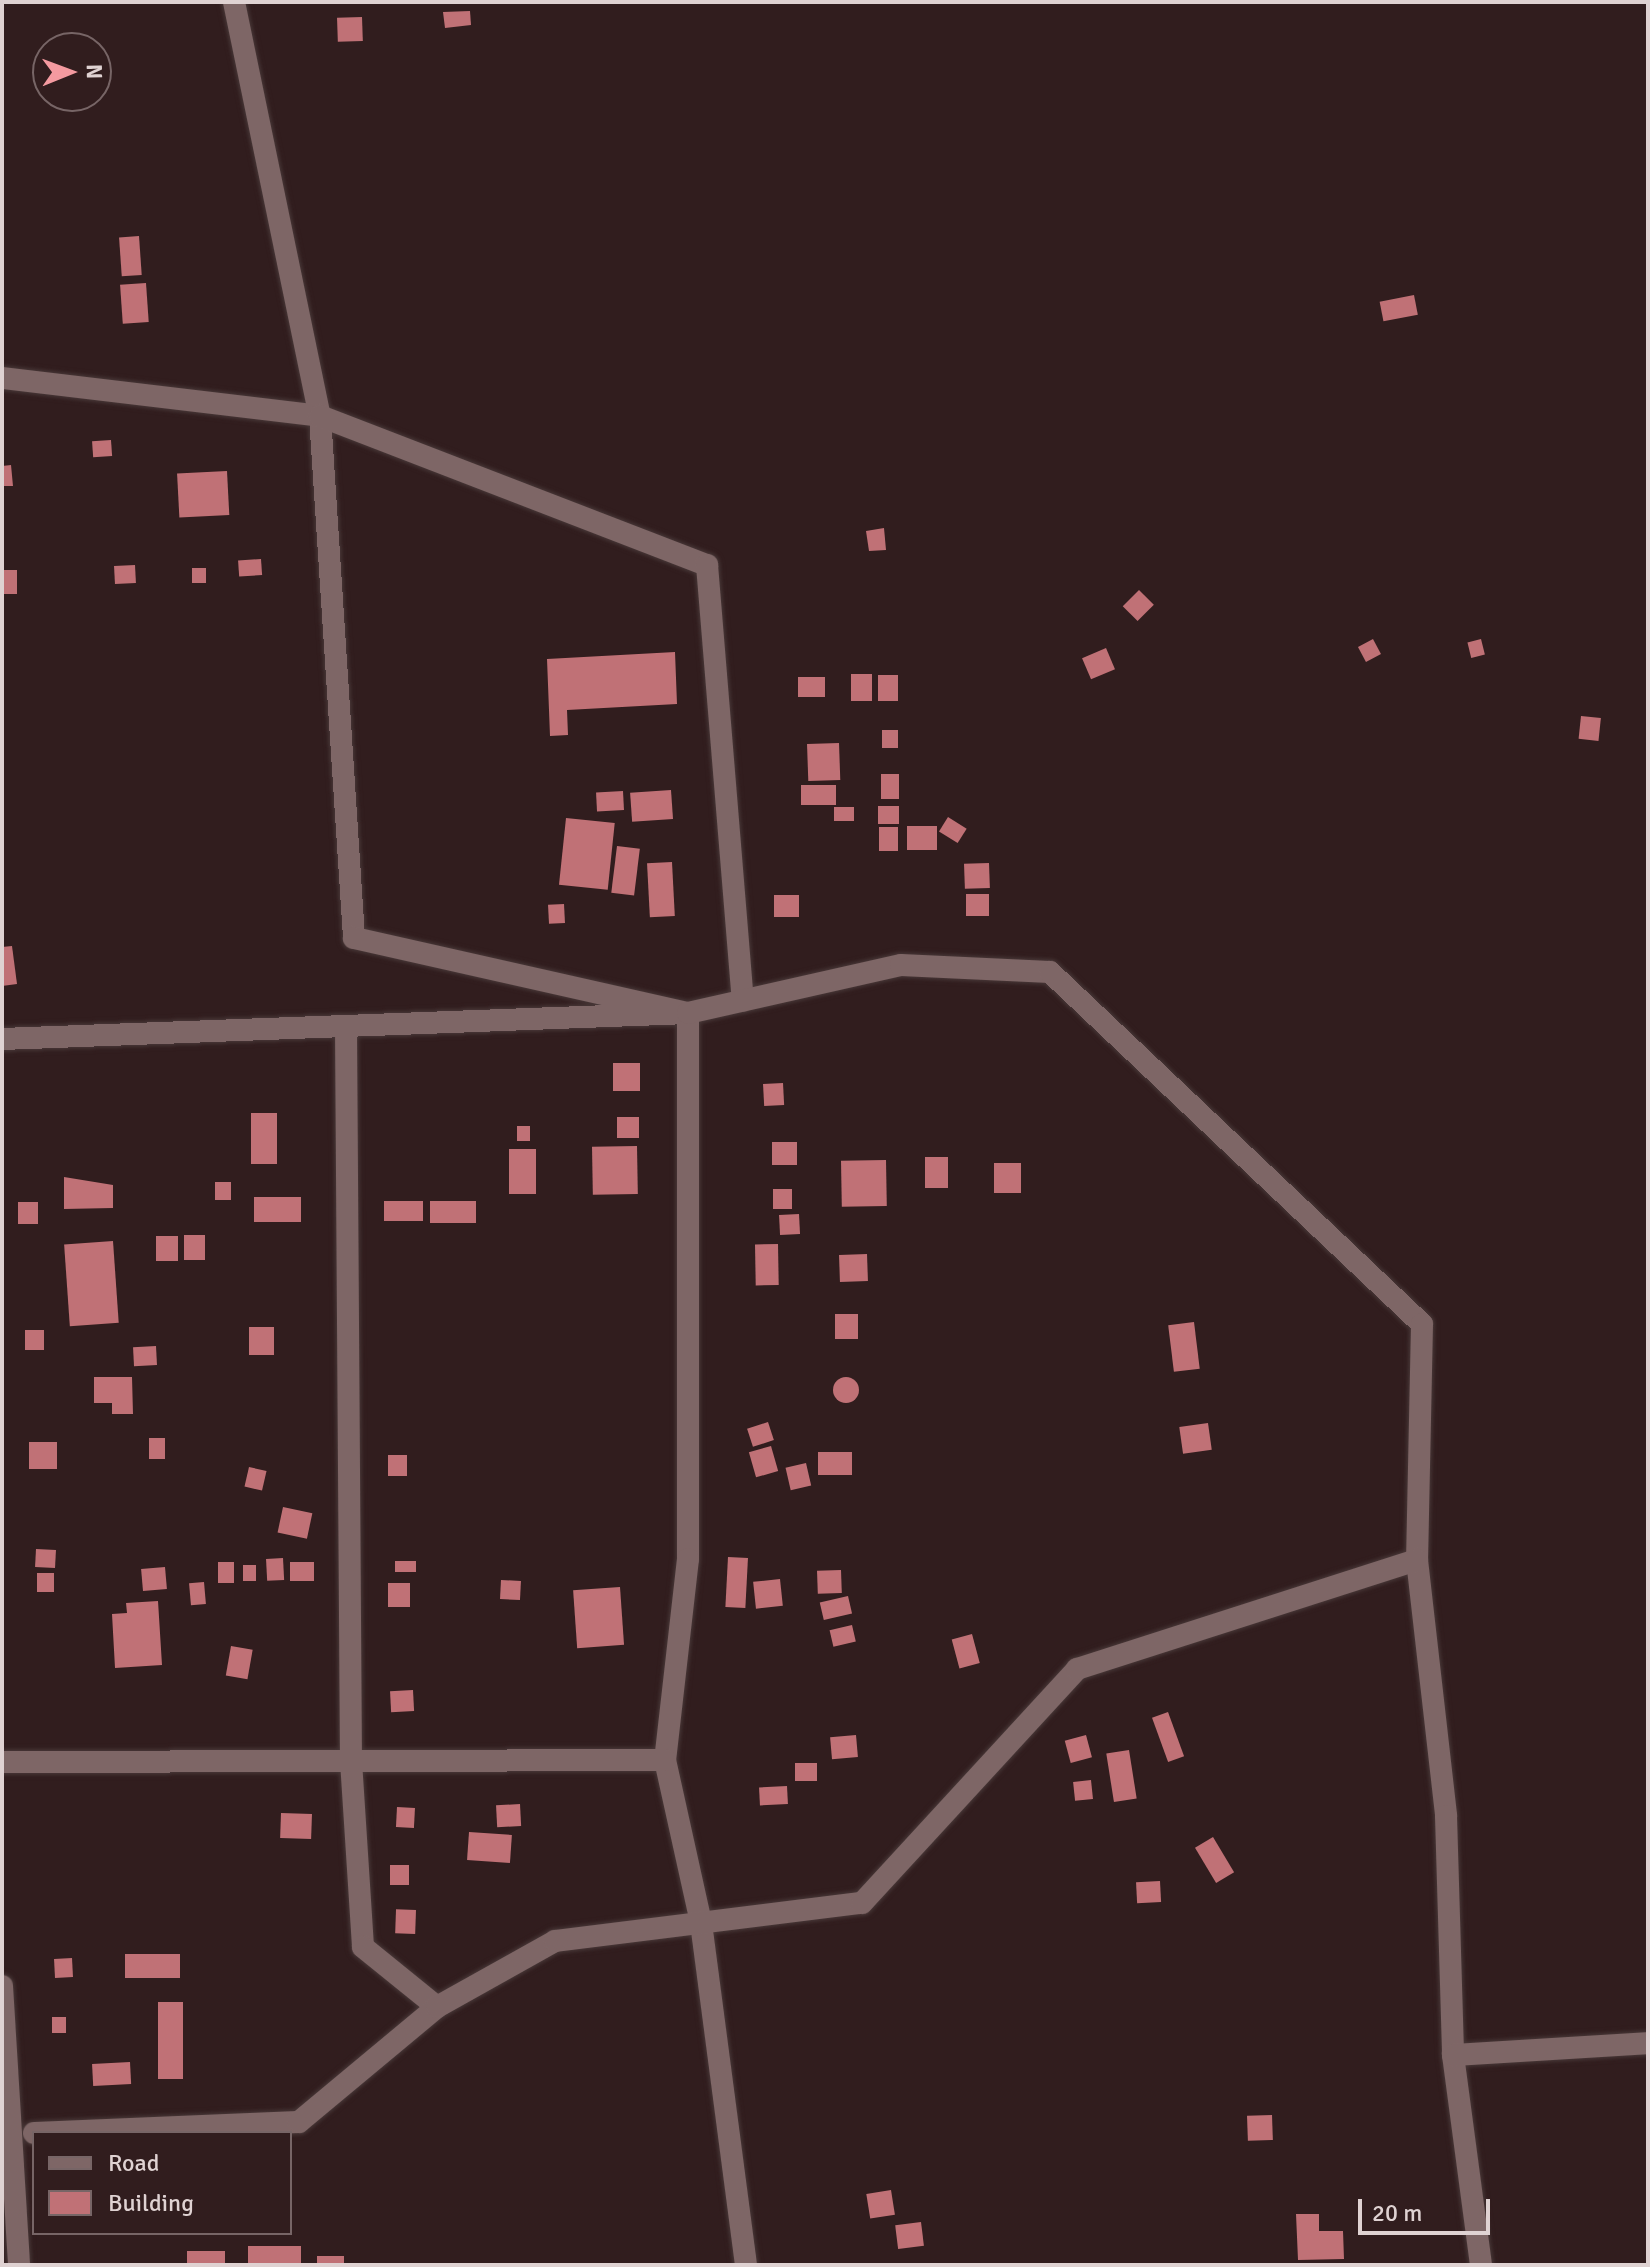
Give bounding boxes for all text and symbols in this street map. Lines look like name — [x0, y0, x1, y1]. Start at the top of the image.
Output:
north arrow — [32, 32, 112, 112]
text: N — [81, 64, 108, 79]
legend — [32, 2131, 292, 2235]
text: Road — [108, 2148, 159, 2178]
scale bar — [1362, 2183, 1494, 2233]
text: Building — [108, 2188, 194, 2218]
text: 20 m — [1372, 2198, 1422, 2228]

